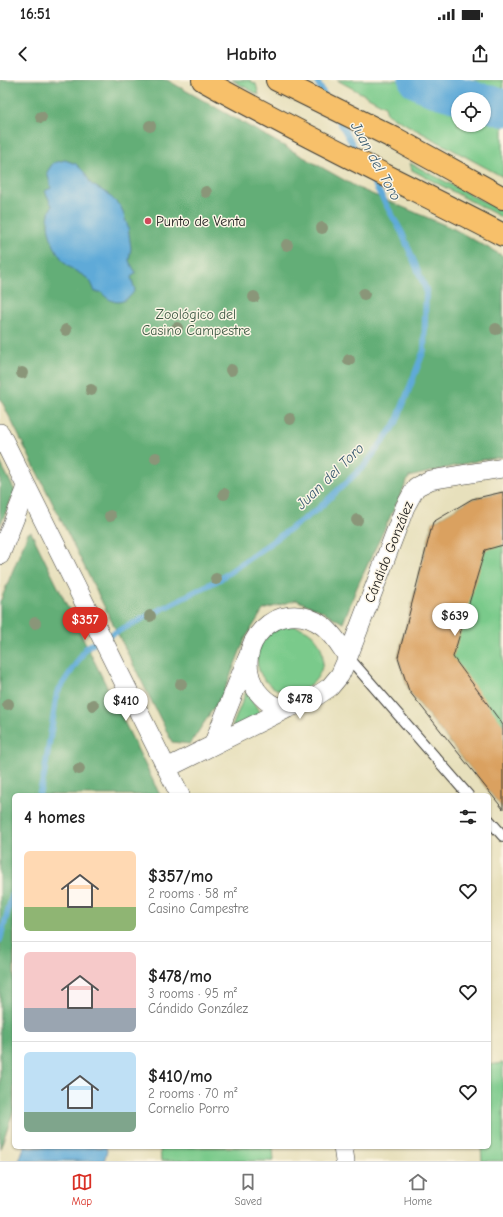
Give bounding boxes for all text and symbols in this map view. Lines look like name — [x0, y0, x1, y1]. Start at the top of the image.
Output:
text: 16:51 — [20, 5, 51, 23]
icon: back — [12, 43, 34, 65]
icon: share — [469, 43, 491, 65]
text: Habito — [226, 44, 277, 65]
map controls — [451, 92, 491, 132]
button: locate — [451, 92, 491, 132]
water label: Juan del Toro — [346, 118, 405, 204]
place label: Punto de Venta — [156, 213, 246, 230]
marker: Punto de Venta — [143, 216, 153, 226]
park label: Zoológico del Casino Campestre — [142, 306, 250, 339]
water label: Juan del Toro — [292, 439, 368, 514]
street label: Cándido González — [361, 499, 417, 605]
pin: $639 — [431, 603, 479, 637]
pin: $357 — [61, 607, 109, 641]
text: $639 — [441, 608, 469, 623]
text: $357 — [72, 612, 99, 627]
pin: $478 — [276, 686, 324, 720]
pin: $410 — [102, 688, 150, 722]
text: $478 — [287, 691, 313, 706]
text: $410 — [113, 693, 139, 708]
icon: filters — [457, 806, 479, 828]
text: 4 homes — [24, 808, 85, 827]
icon: home — [56, 867, 104, 915]
text: $357/mo — [148, 867, 213, 886]
icon: heart — [457, 880, 479, 902]
text: 2 rooms · 58 m² — [148, 886, 237, 901]
text: Casino Campestre — [148, 901, 249, 916]
text: $478/mo — [148, 967, 212, 986]
icon: home — [56, 968, 104, 1016]
icon: heart — [457, 981, 479, 1003]
text: 3 rooms · 95 m² — [148, 986, 237, 1001]
text: Cándido González — [148, 1001, 248, 1016]
text: $410/mo — [148, 1067, 212, 1086]
icon: home — [56, 1068, 104, 1116]
icon: heart — [457, 1081, 479, 1103]
text: 2 rooms · 70 m² — [148, 1086, 237, 1101]
text: Cornelio Porro — [148, 1101, 229, 1116]
tab: Map — [71, 1171, 93, 1208]
tab: Saved — [235, 1171, 262, 1208]
tab: Home — [404, 1171, 432, 1208]

